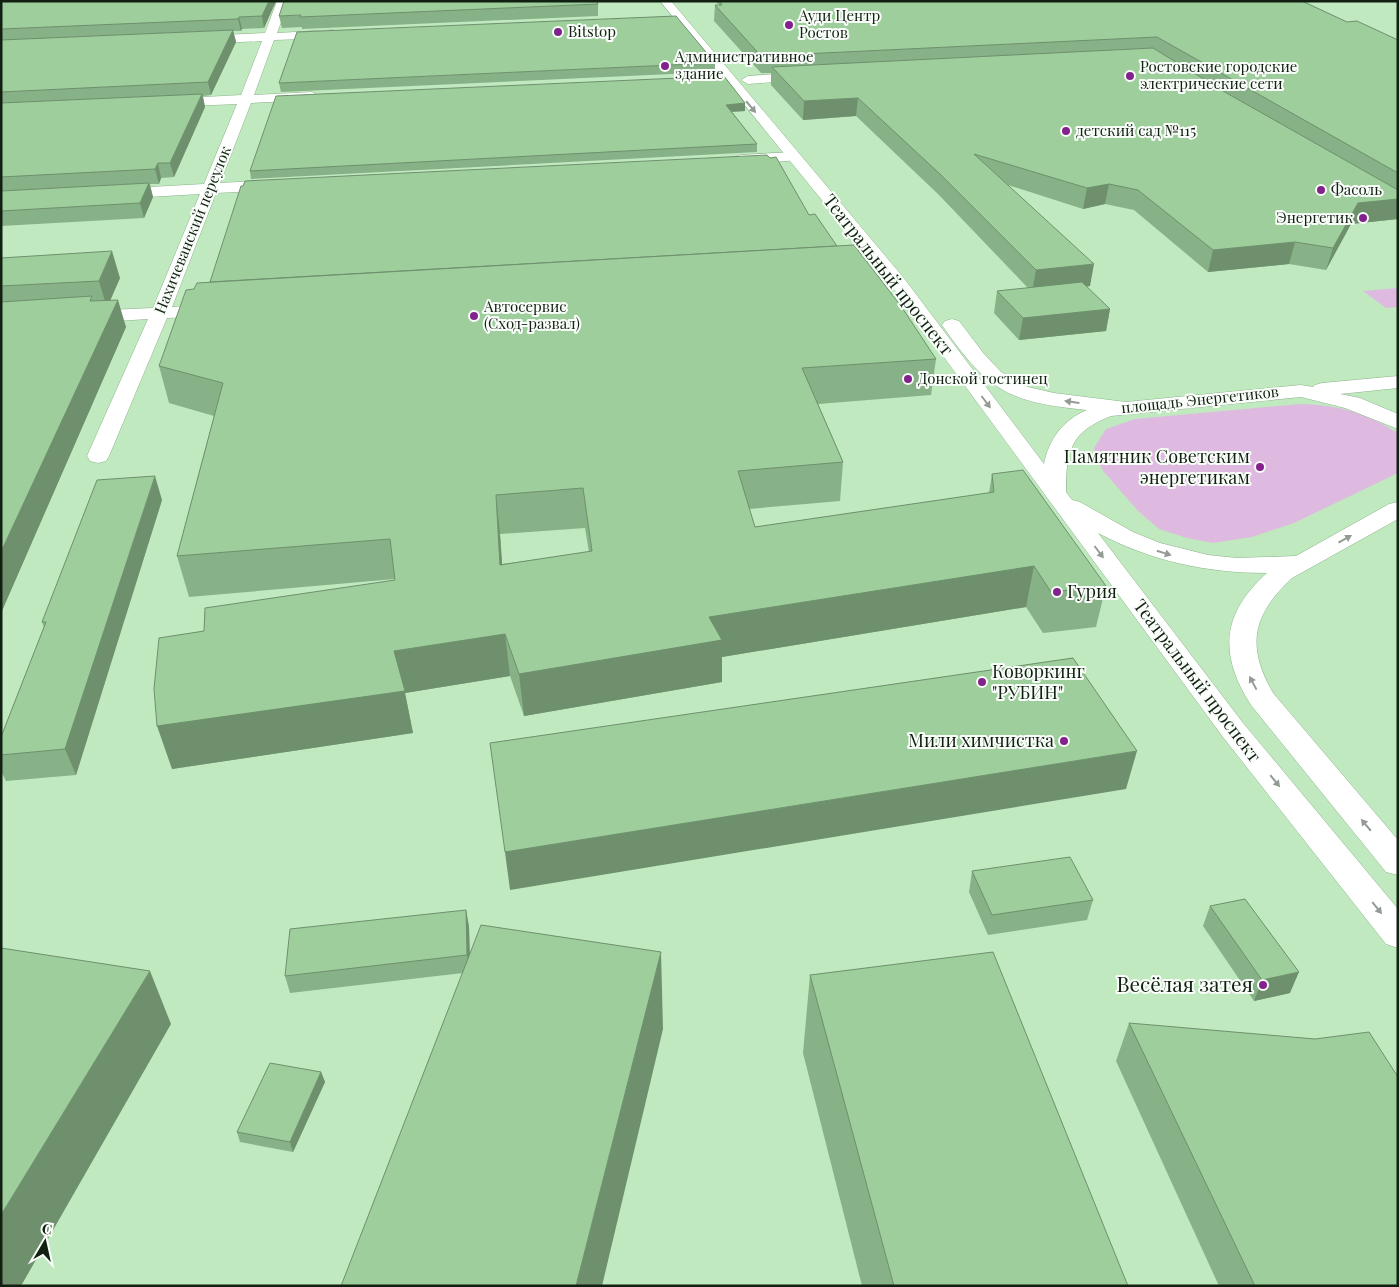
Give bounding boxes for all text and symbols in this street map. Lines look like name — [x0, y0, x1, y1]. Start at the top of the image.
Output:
place label: Ауди Центр Ростов — [798, 5, 881, 42]
marker: Ауди Центр Ростов — [783, 19, 795, 31]
place label: Bitstop — [568, 21, 616, 41]
marker: Bitstop — [552, 26, 564, 38]
place label: Административное здание — [674, 46, 814, 83]
place label: Ростовские городские электрические сети — [1140, 56, 1297, 93]
marker: Административное здание — [659, 60, 671, 72]
marker: Ростовские городские электрические сети — [1124, 70, 1136, 82]
one-way arrow — [745, 100, 757, 112]
place label: детский сад №115 — [1076, 120, 1196, 140]
marker: детский сад №115 — [1060, 125, 1072, 137]
street label: Нахичеванский переулок — [149, 142, 235, 317]
place label: Фасоль — [1331, 179, 1382, 199]
marker: Фасоль — [1315, 184, 1327, 196]
street label: Театральный проспект — [818, 189, 959, 360]
place label: Энергетик — [1276, 207, 1353, 227]
marker: Энергетик — [1357, 212, 1369, 224]
place label: Автосервис (Сход-развал) — [483, 296, 580, 333]
marker: Автосервис (Сход-развал) — [468, 310, 480, 322]
place label: Донской гостинец — [918, 368, 1048, 388]
marker: Донской гостинец — [902, 373, 914, 385]
street label: площадь Энергетиков — [1120, 381, 1280, 417]
one-way arrow — [981, 395, 991, 409]
one-way arrow — [1064, 397, 1080, 405]
place label: Памятник Советским энергетикам — [1064, 444, 1250, 489]
marker: Памятник Советским энергетикам — [1254, 461, 1266, 473]
one-way arrow — [1337, 535, 1352, 543]
one-way arrow — [1094, 545, 1104, 559]
one-way arrow — [1157, 550, 1172, 557]
place label: Гурия — [1067, 579, 1117, 603]
marker: Гурия — [1051, 586, 1063, 598]
street label: Театральный проспект — [1129, 594, 1267, 767]
place label: Коворкинг "РУБИН" — [992, 659, 1085, 704]
marker: Коворкинг "РУБИН" — [976, 676, 988, 688]
one-way arrow — [1249, 676, 1257, 690]
place label: Мили химчистка — [908, 728, 1054, 752]
marker: Мили химчистка — [1058, 735, 1070, 747]
one-way arrow — [1269, 774, 1280, 787]
one-way arrow — [1361, 819, 1372, 832]
one-way arrow — [1371, 901, 1382, 914]
place label: Весёлая затея — [1116, 969, 1253, 997]
marker: Весёлая затея — [1257, 979, 1269, 991]
north arrow — [20, 1217, 70, 1267]
text: С — [41, 1219, 54, 1239]

